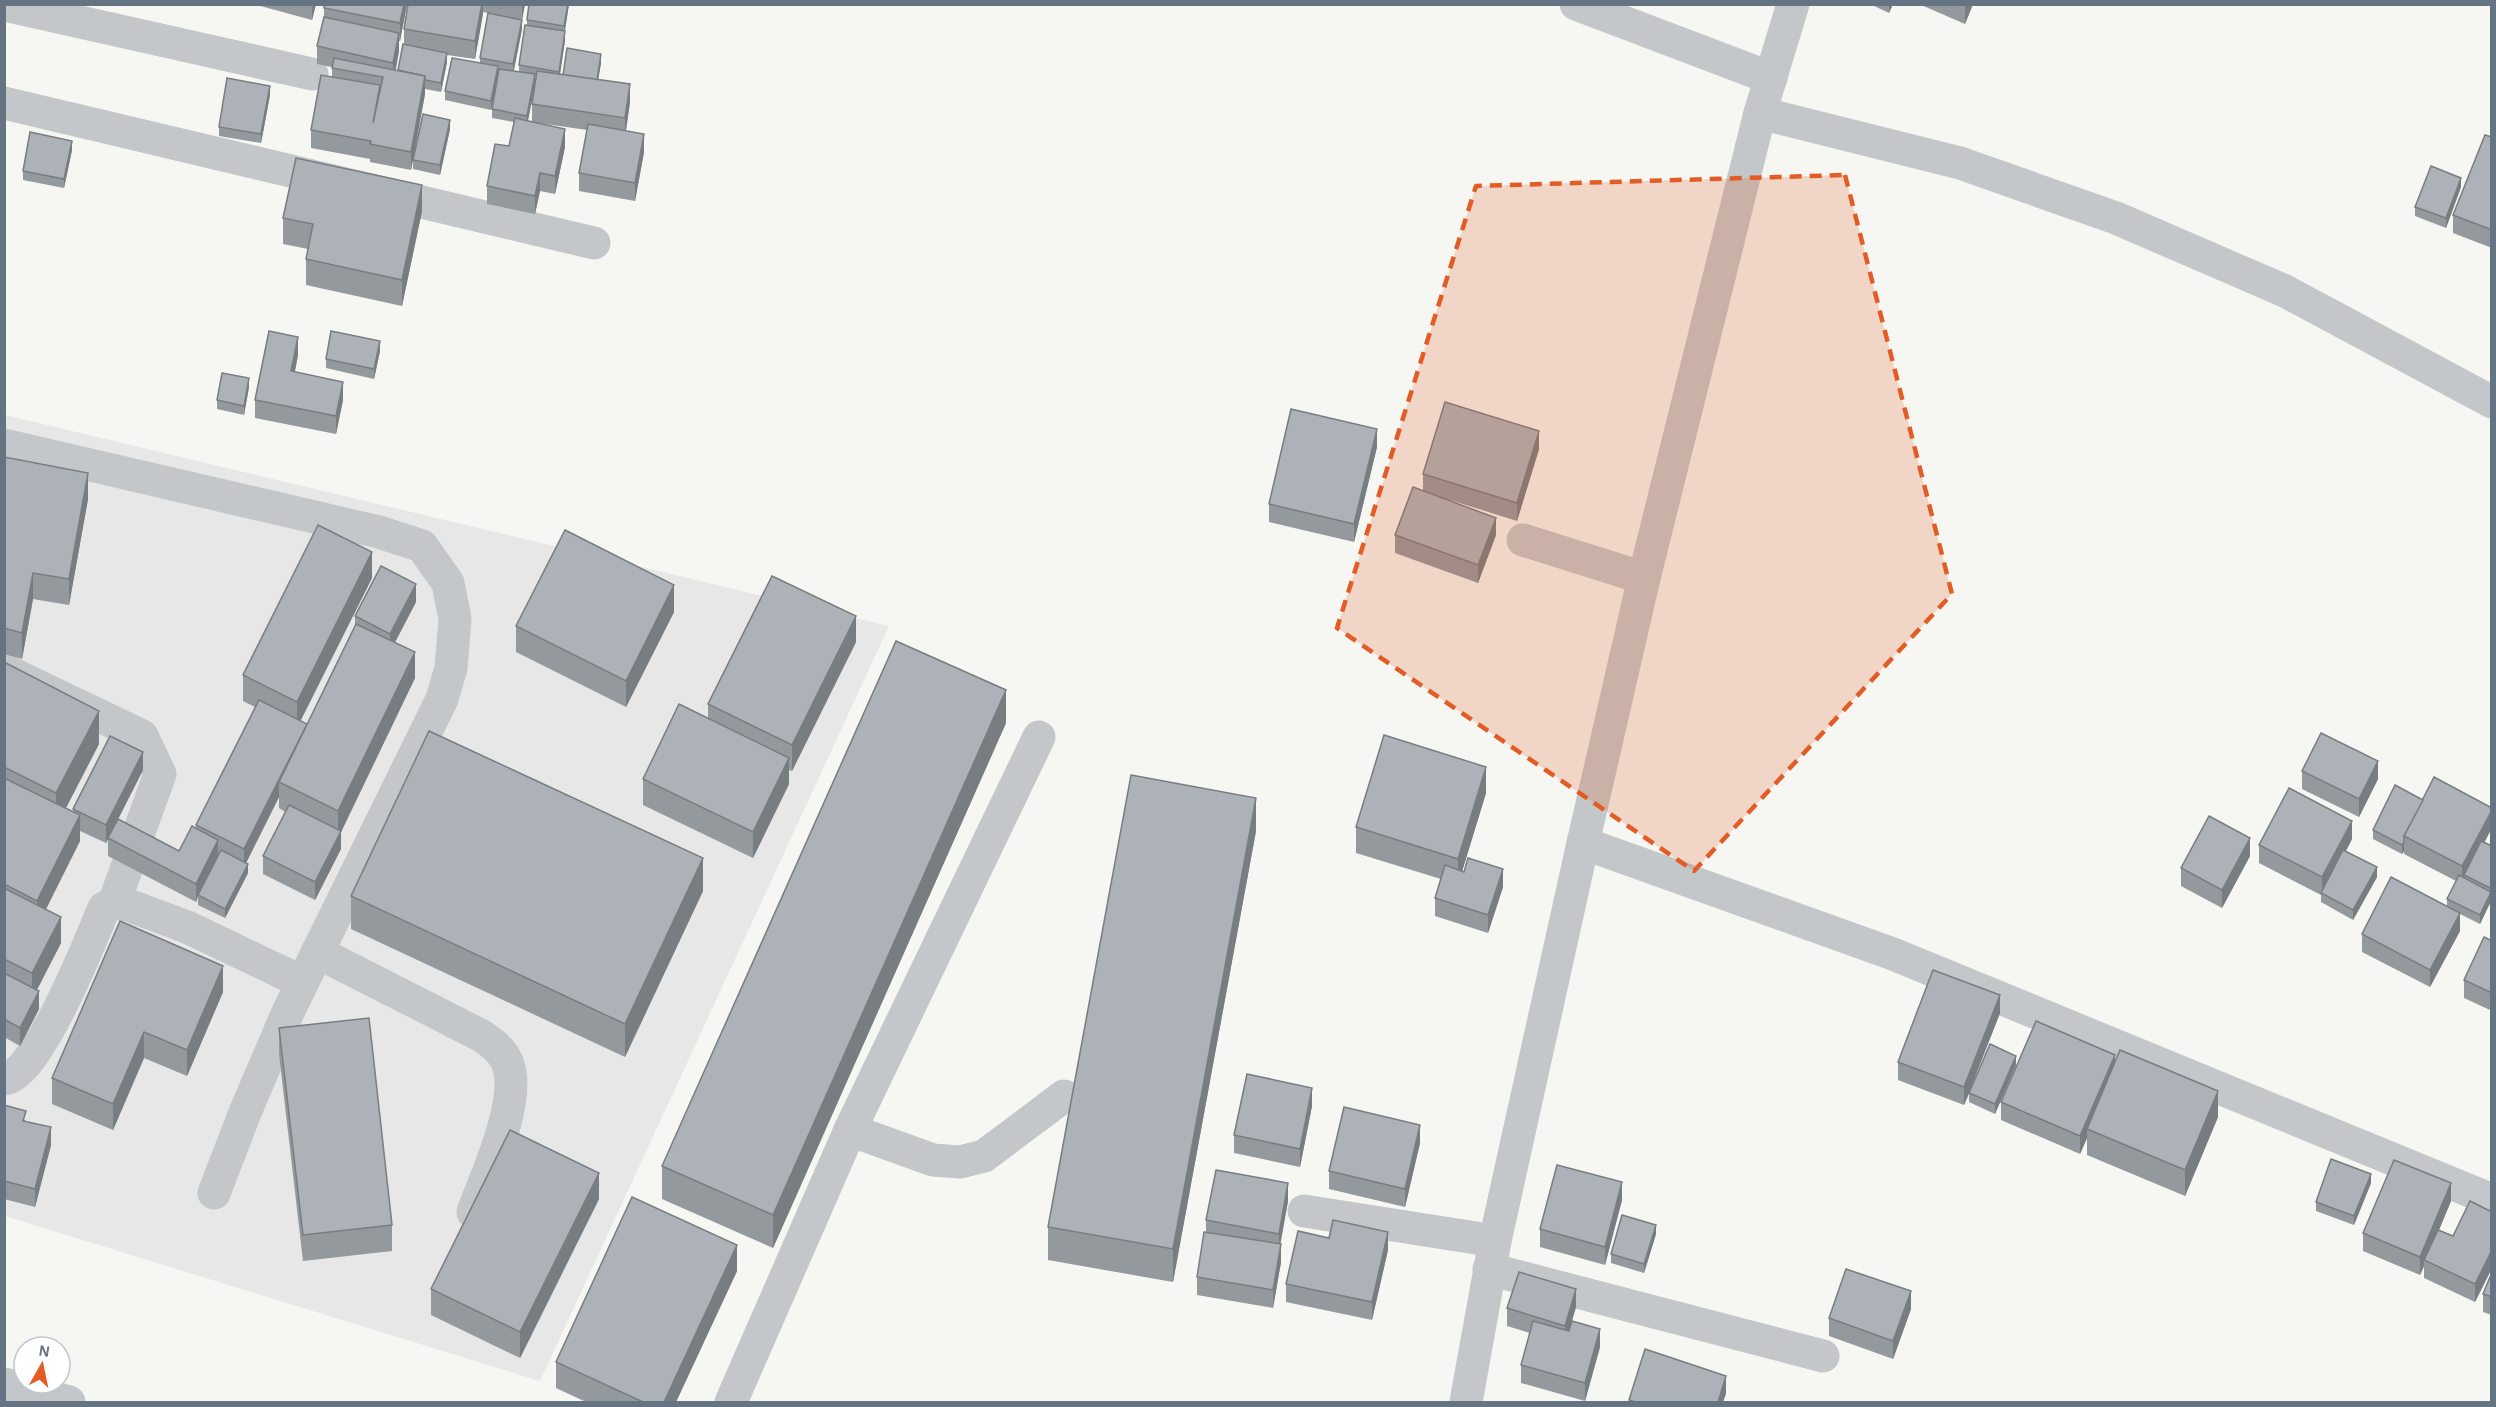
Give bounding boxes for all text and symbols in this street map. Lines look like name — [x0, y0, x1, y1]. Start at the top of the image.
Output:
north arrow — [12, 1335, 72, 1395]
text: N — [37, 1342, 51, 1360]

